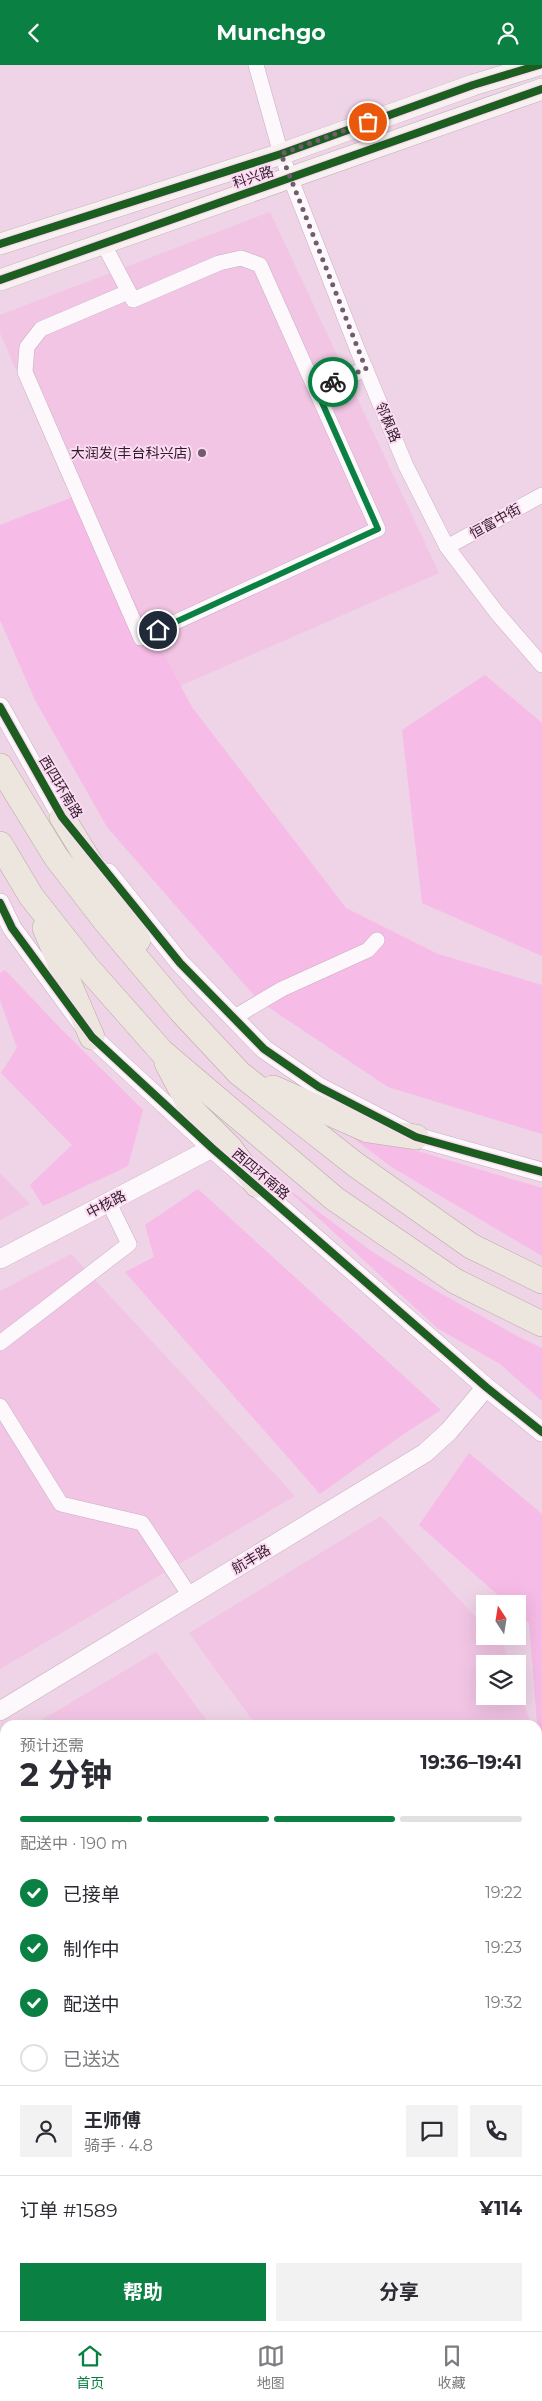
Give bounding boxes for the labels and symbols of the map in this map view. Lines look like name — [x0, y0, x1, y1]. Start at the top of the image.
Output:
pin — [347, 101, 389, 143]
street label: 科兴路 — [230, 162, 276, 192]
courier — [308, 357, 358, 407]
street label: 邻枫路 — [372, 399, 404, 445]
place label: 大润发(丰台科兴店) — [71, 444, 192, 462]
marker: 大润发(丰台科兴店) — [196, 447, 208, 459]
street label: 恒富中街 — [466, 500, 524, 542]
pin — [137, 609, 179, 651]
street label: 西四环南路 — [35, 752, 87, 822]
street label: 西四环南路 — [228, 1145, 294, 1203]
street label: 中核路 — [83, 1186, 129, 1222]
street label: 航丰路 — [228, 1540, 274, 1578]
north arrow — [476, 1595, 526, 1645]

